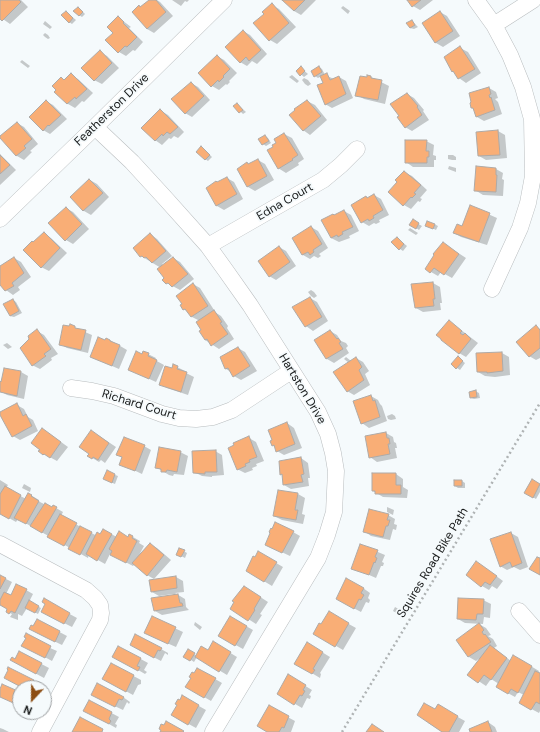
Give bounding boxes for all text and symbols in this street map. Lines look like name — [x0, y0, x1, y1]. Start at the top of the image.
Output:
street label: Featherston Drive — [72, 71, 152, 149]
street label: Edna Court — [254, 180, 316, 224]
street label: Hartston Drive — [275, 351, 329, 427]
street label: Richard Court — [100, 387, 178, 423]
street label: Squires Road Bike Path — [394, 505, 472, 621]
north arrow — [12, 680, 52, 720]
text: N — [22, 702, 34, 718]

